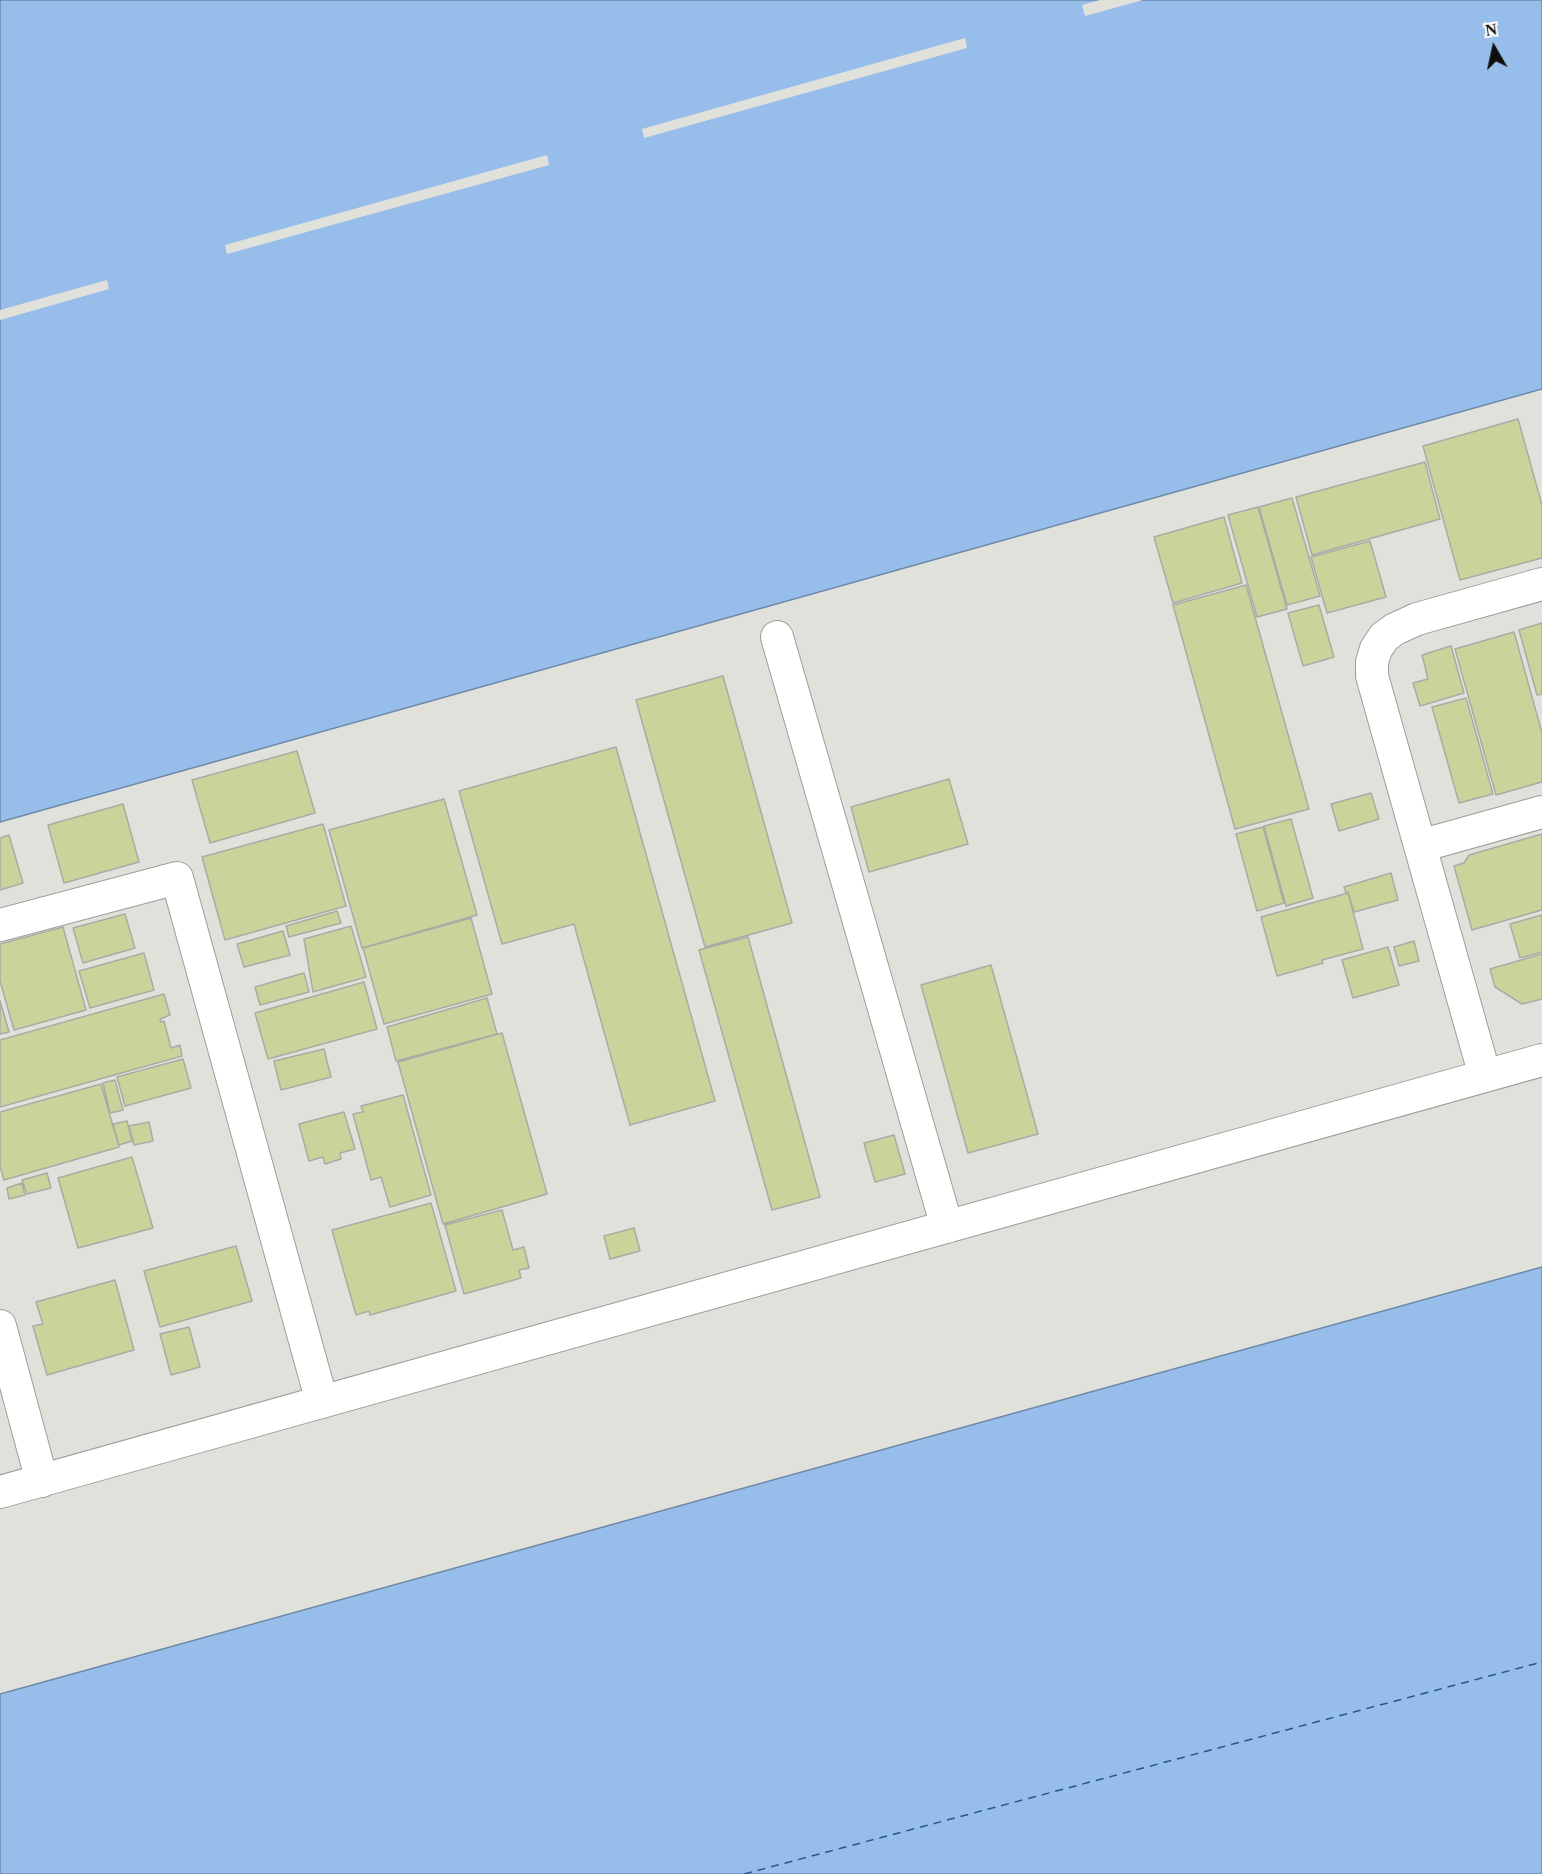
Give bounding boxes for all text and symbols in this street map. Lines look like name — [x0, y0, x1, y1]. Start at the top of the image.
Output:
north arrow — [1464, 18, 1524, 78]
text: N — [1484, 20, 1498, 39]

